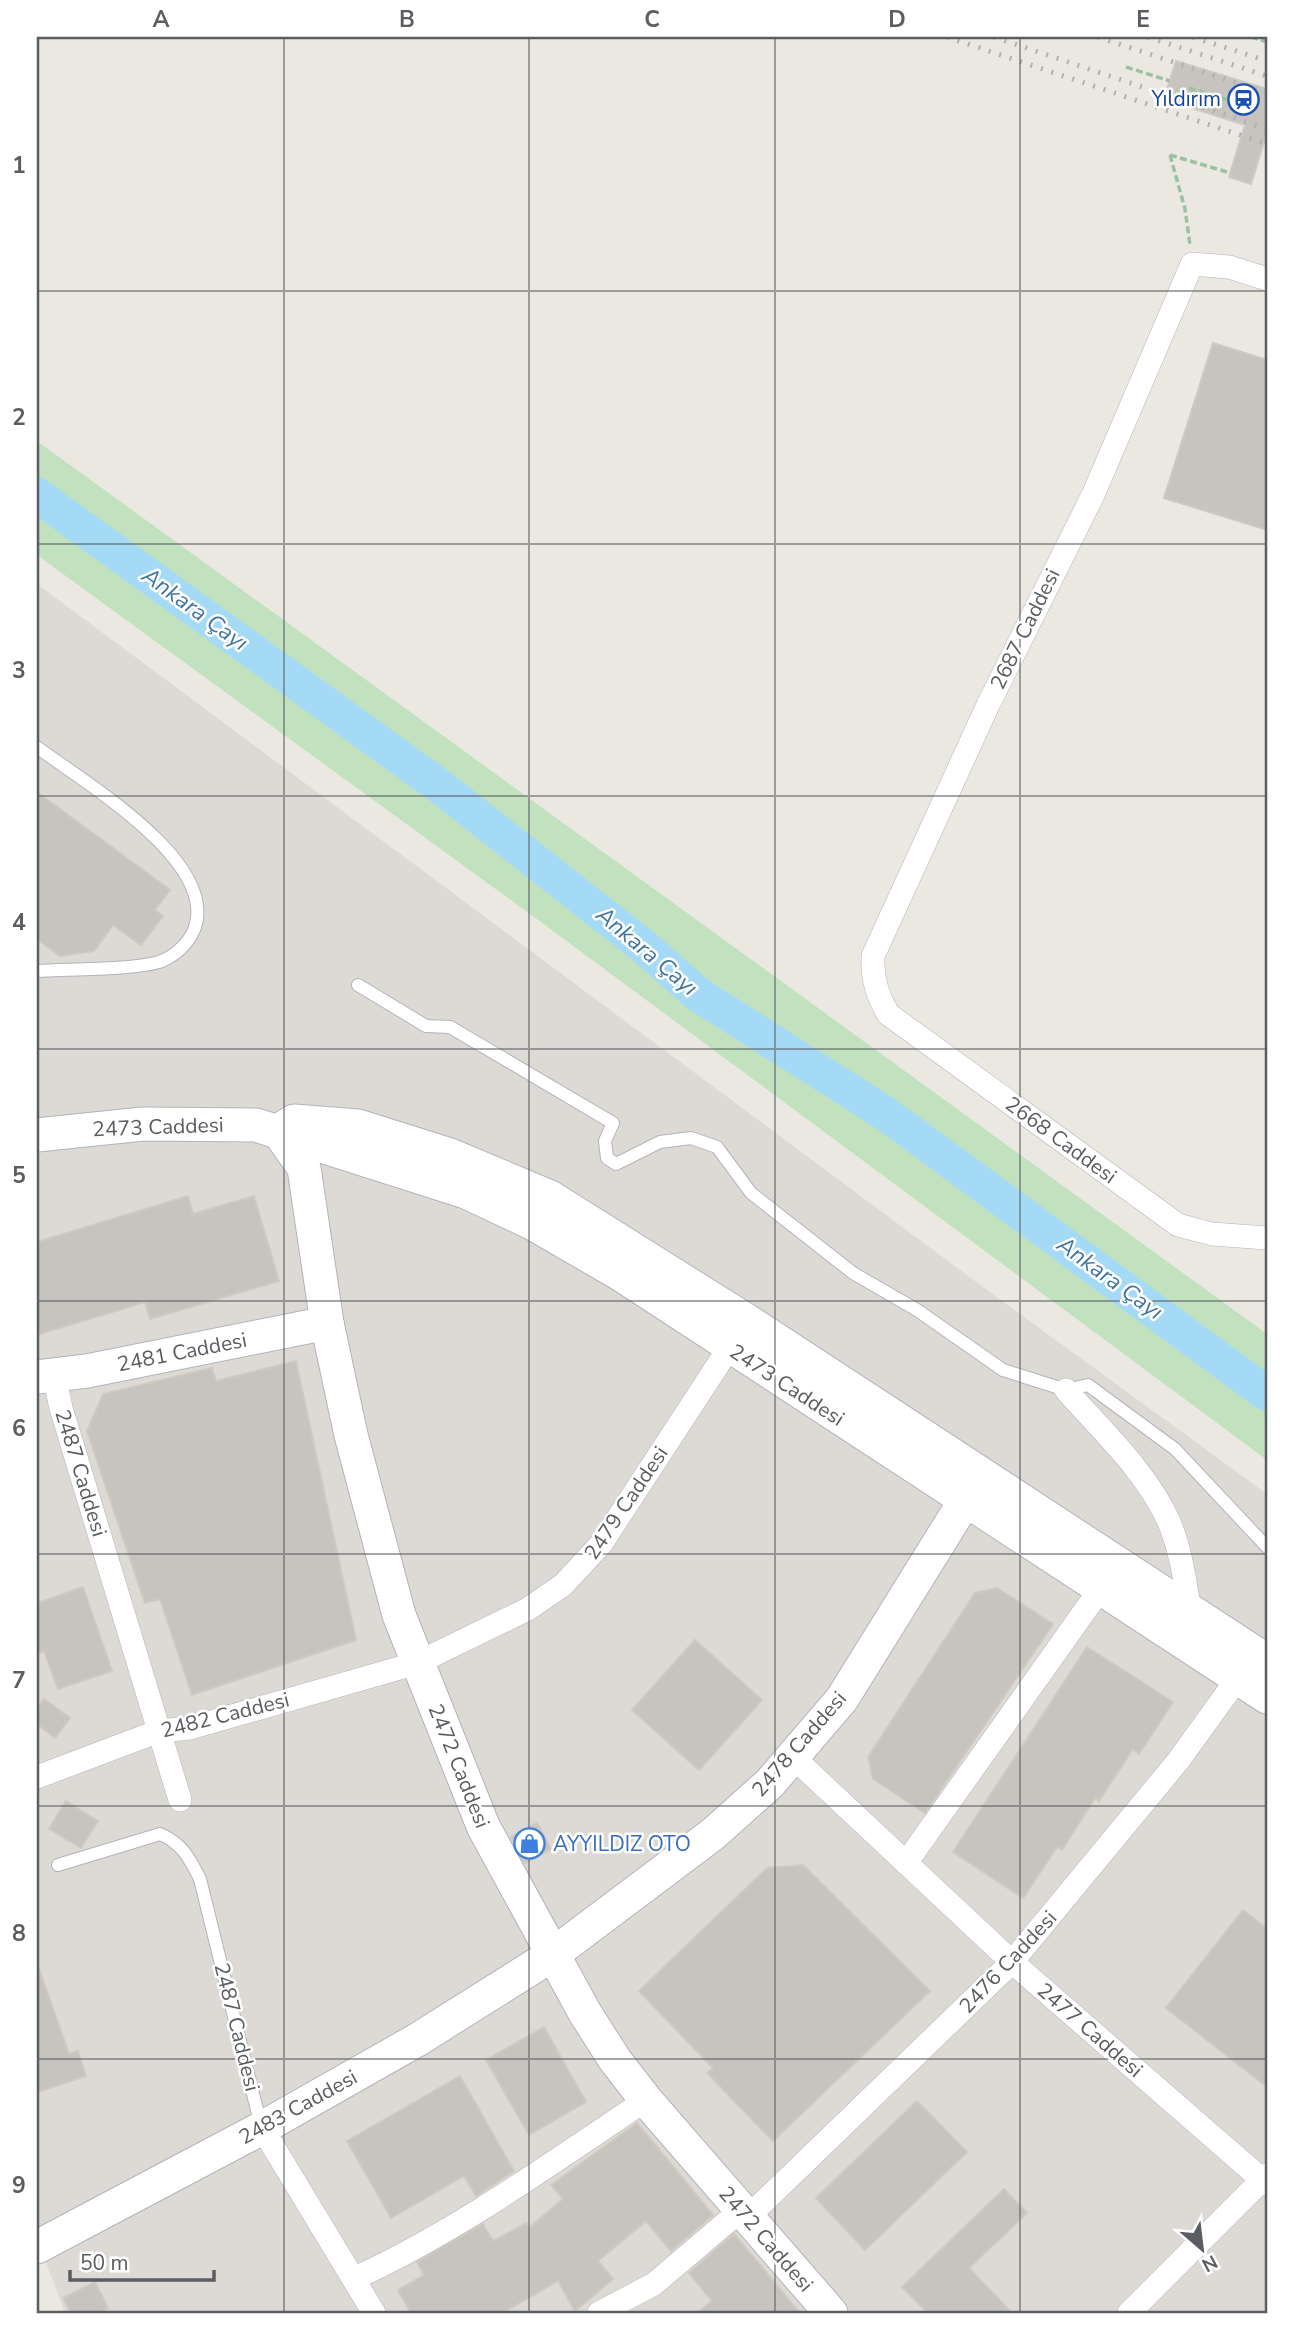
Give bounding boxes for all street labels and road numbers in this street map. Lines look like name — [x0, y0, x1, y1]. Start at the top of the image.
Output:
street label: 2687 Caddesi — [984, 564, 1066, 694]
street label: 2668 Caddesi — [1000, 1090, 1122, 1190]
street label: 2473 Caddesi — [92, 1111, 224, 1143]
street label: 2481 Caddesi — [115, 1326, 249, 1378]
street label: 2473 Caddesi — [724, 1337, 850, 1433]
street label: 2487 Caddesi — [48, 1406, 114, 1540]
street label: 2479 Caddesi — [578, 1441, 674, 1565]
street label: 2478 Caddesi — [745, 1685, 853, 1803]
street label: 2482 Caddesi — [158, 1686, 292, 1744]
street label: 2472 Caddesi — [421, 1700, 497, 1832]
street label: 2476 Caddesi — [953, 1904, 1063, 2020]
street label: 2487 Caddesi — [208, 1960, 266, 2094]
street label: 2477 Caddesi — [1031, 1976, 1149, 2084]
street label: 2483 Caddesi — [234, 2063, 362, 2151]
street label: 2472 Caddesi — [712, 2180, 820, 2298]

